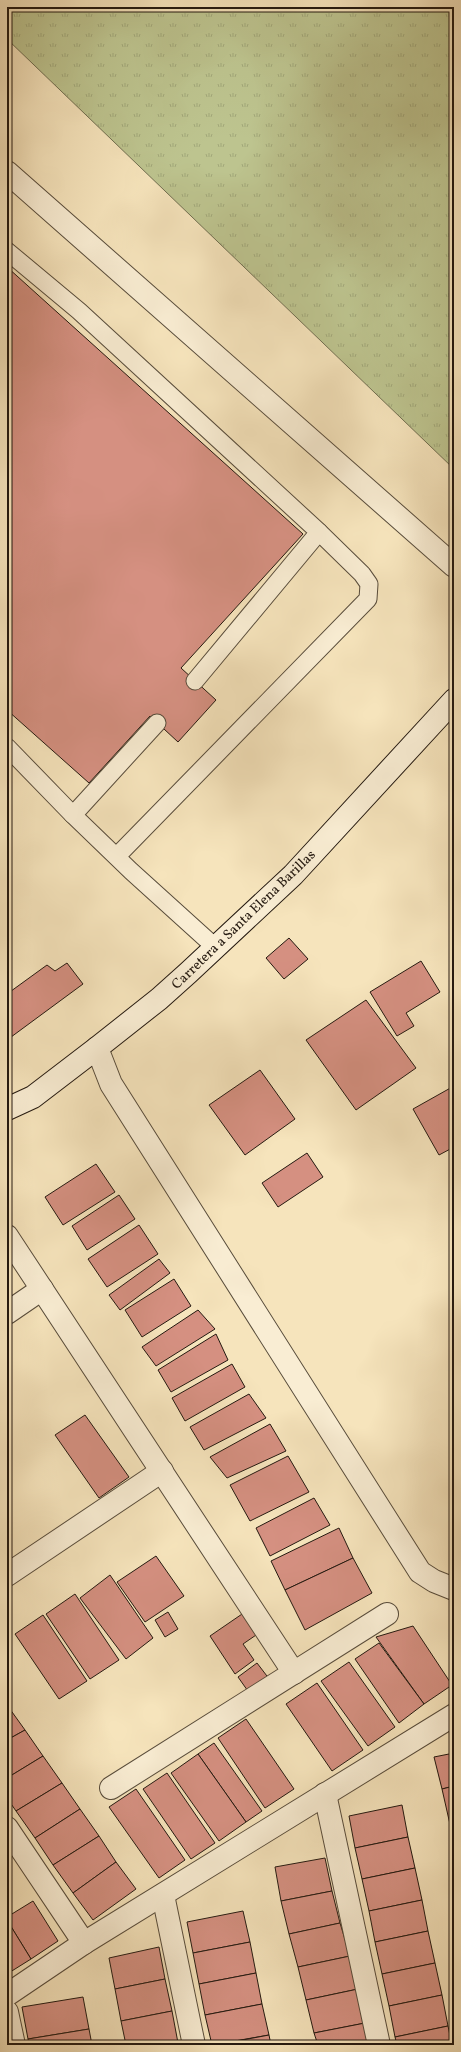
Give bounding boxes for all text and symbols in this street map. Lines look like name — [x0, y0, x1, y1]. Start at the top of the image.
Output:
street label: Carretera a Santa Elena Barillas — [168, 846, 320, 994]

